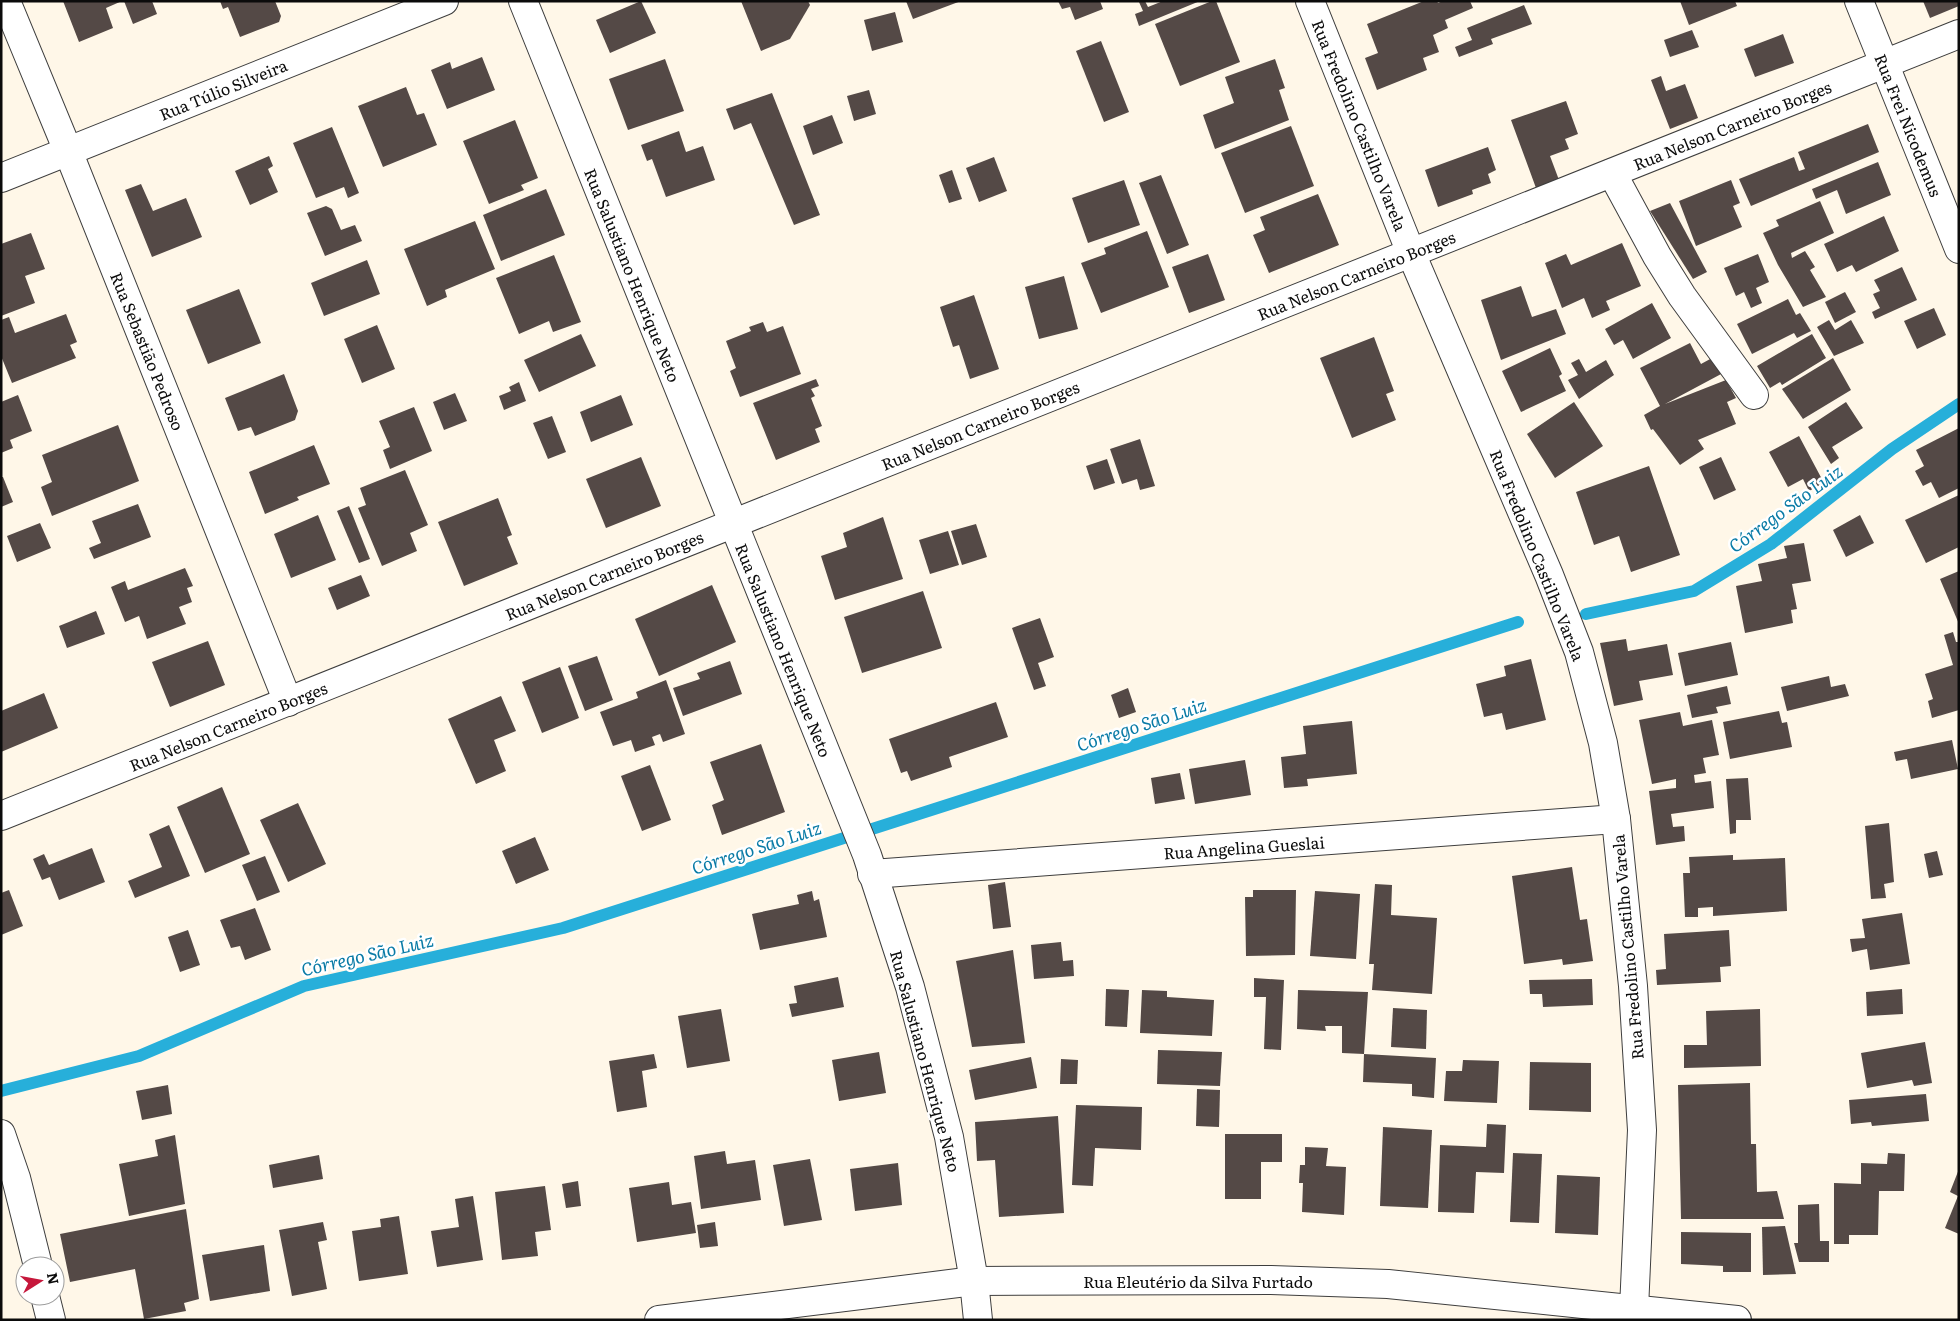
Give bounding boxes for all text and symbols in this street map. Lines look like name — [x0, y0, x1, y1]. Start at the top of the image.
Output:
street label: Rua Fredolino Castilho Varela — [1307, 16, 1414, 235]
street label: Rua Frei Nicodemus — [1869, 50, 1949, 200]
street label: Rua Túlio Silveira — [155, 52, 291, 126]
street label: Rua Nelson Carneiro Borges — [1629, 74, 1835, 176]
street label: Rua Salustiano Henrique Neto — [579, 164, 687, 386]
street label: Rua Nelson Carneiro Borges — [1253, 224, 1459, 326]
street label: Rua Sebastião Pedroso — [105, 268, 191, 434]
street label: Rua Nelson Carneiro Borges — [877, 374, 1083, 476]
street label: Rua Fredolino Castilho Varela — [1485, 446, 1592, 665]
water label: Córrego São Luiz — [1722, 457, 1848, 559]
street label: Rua Nelson Carneiro Borges — [501, 524, 707, 626]
street label: Rua Salustiano Henrique Neto — [730, 539, 838, 761]
street label: Rua Nelson Carneiro Borges — [125, 675, 331, 777]
water label: Córrego São Luiz — [1073, 690, 1210, 758]
water label: Córrego São Luiz — [688, 813, 825, 881]
street label: Rua Angelina Gueslai — [1163, 829, 1325, 865]
street label: Rua Fredolino Castilho Varela — [1605, 833, 1649, 1061]
water label: Córrego São Luiz — [298, 926, 436, 982]
street label: Rua Salustiano Henrique Neto — [885, 947, 967, 1175]
north arrow — [15, 1256, 65, 1306]
street label: Rua Eleutério da Silva Furtado — [1083, 1269, 1313, 1293]
text: N — [43, 1271, 65, 1286]

